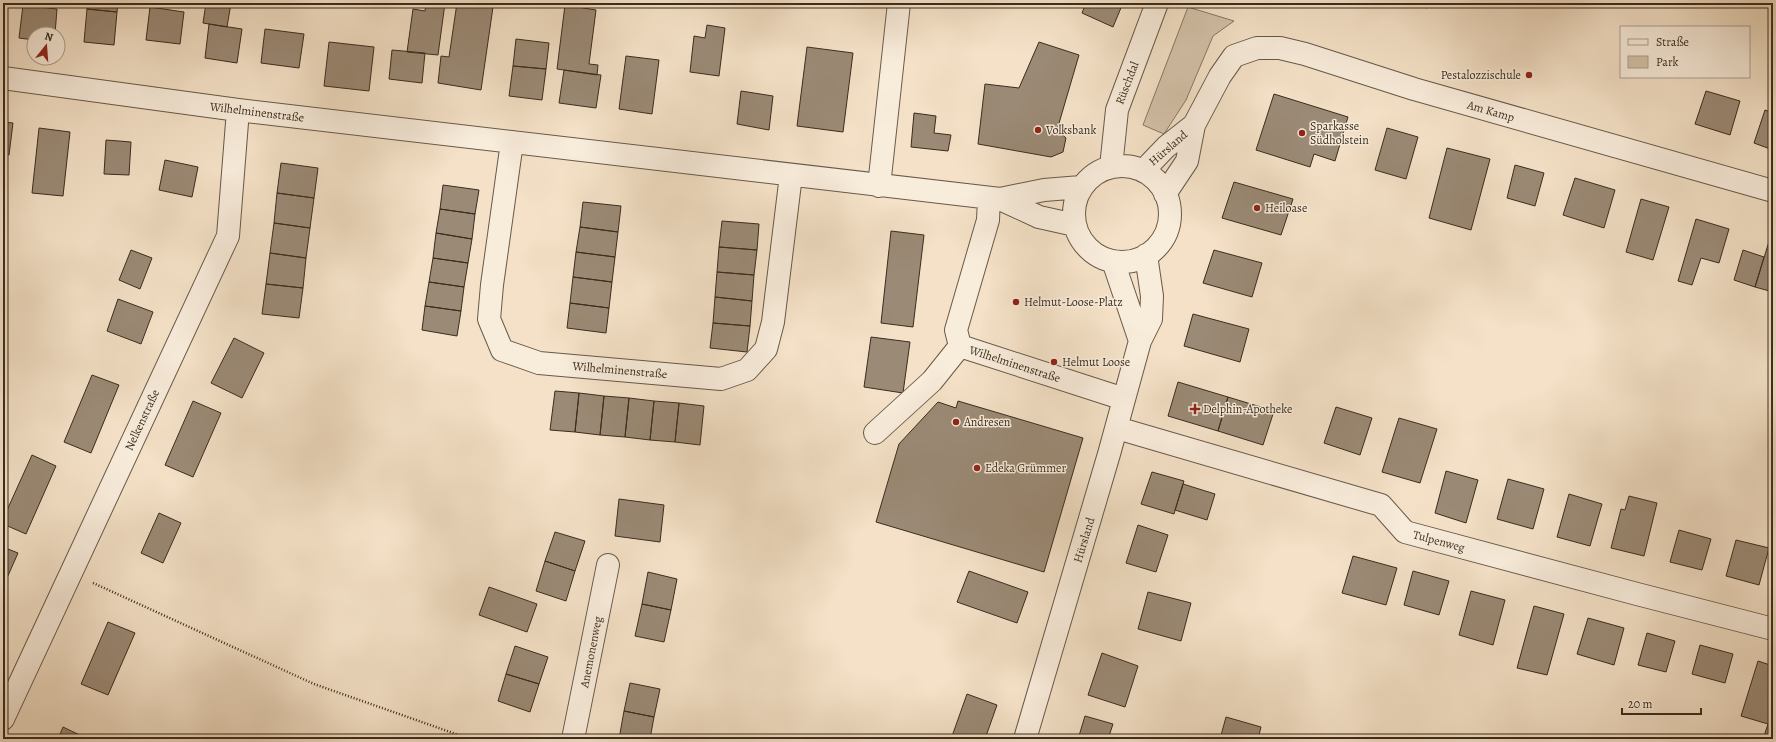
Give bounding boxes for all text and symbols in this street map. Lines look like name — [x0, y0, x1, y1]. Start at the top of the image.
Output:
north arrow — [26, 26, 66, 66]
legend — [1620, 26, 1750, 78]
text: N — [43, 29, 55, 45]
text: Straße — [1656, 34, 1689, 50]
text: Park — [1656, 54, 1679, 70]
street label: Rüschdal — [1112, 59, 1143, 107]
place label: Pestalozzischule — [1441, 67, 1521, 83]
marker: Pestalozzischule — [1524, 70, 1534, 80]
street label: Am Kamp — [1465, 96, 1517, 125]
street label: Wilhelminenstraße — [208, 98, 305, 126]
place label: Sparkasse Südholstein — [1310, 118, 1369, 148]
place label: Volksbank — [1045, 122, 1096, 138]
marker: Volksbank — [1033, 125, 1043, 135]
street label: Hürsland — [1145, 126, 1191, 169]
marker: Sparkasse Südholstein — [1297, 128, 1307, 138]
place label: Heiloase — [1265, 200, 1307, 216]
marker: Heiloase — [1252, 203, 1262, 213]
place label: Helmut-Loose-Platz — [1024, 294, 1123, 310]
marker: Helmut-Loose-Platz — [1011, 297, 1021, 307]
street label: Wilhelminenstraße — [966, 341, 1063, 386]
place label: Helmut Loose — [1062, 354, 1130, 370]
marker: Helmut Loose — [1049, 357, 1059, 367]
street label: Wilhelminenstraße — [571, 358, 668, 382]
street label: Nelkenstraße — [121, 387, 163, 453]
place label: Delphin-Apotheke — [1203, 401, 1292, 417]
marker: Delphin-Apotheke — [1190, 404, 1200, 414]
place label: Andresen — [963, 414, 1011, 430]
marker: Andresen — [951, 417, 961, 427]
place label: Edeka Grümmer — [985, 460, 1067, 476]
marker: Edeka Grümmer — [972, 463, 982, 473]
street label: Hürsland — [1070, 515, 1099, 565]
street label: Tulpenweg — [1411, 526, 1467, 556]
street label: Anemonenweg — [576, 615, 606, 690]
scale bar — [1622, 690, 1701, 716]
text: 20 m — [1628, 696, 1652, 712]

